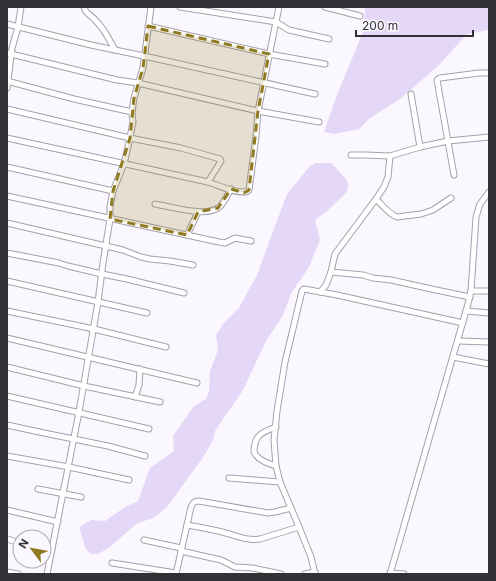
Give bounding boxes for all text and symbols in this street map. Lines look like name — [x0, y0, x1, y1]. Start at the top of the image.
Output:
scale bar — [356, 12, 473, 38]
text: 200 m — [362, 18, 398, 33]
north arrow — [12, 529, 52, 569]
text: N — [15, 536, 32, 551]

